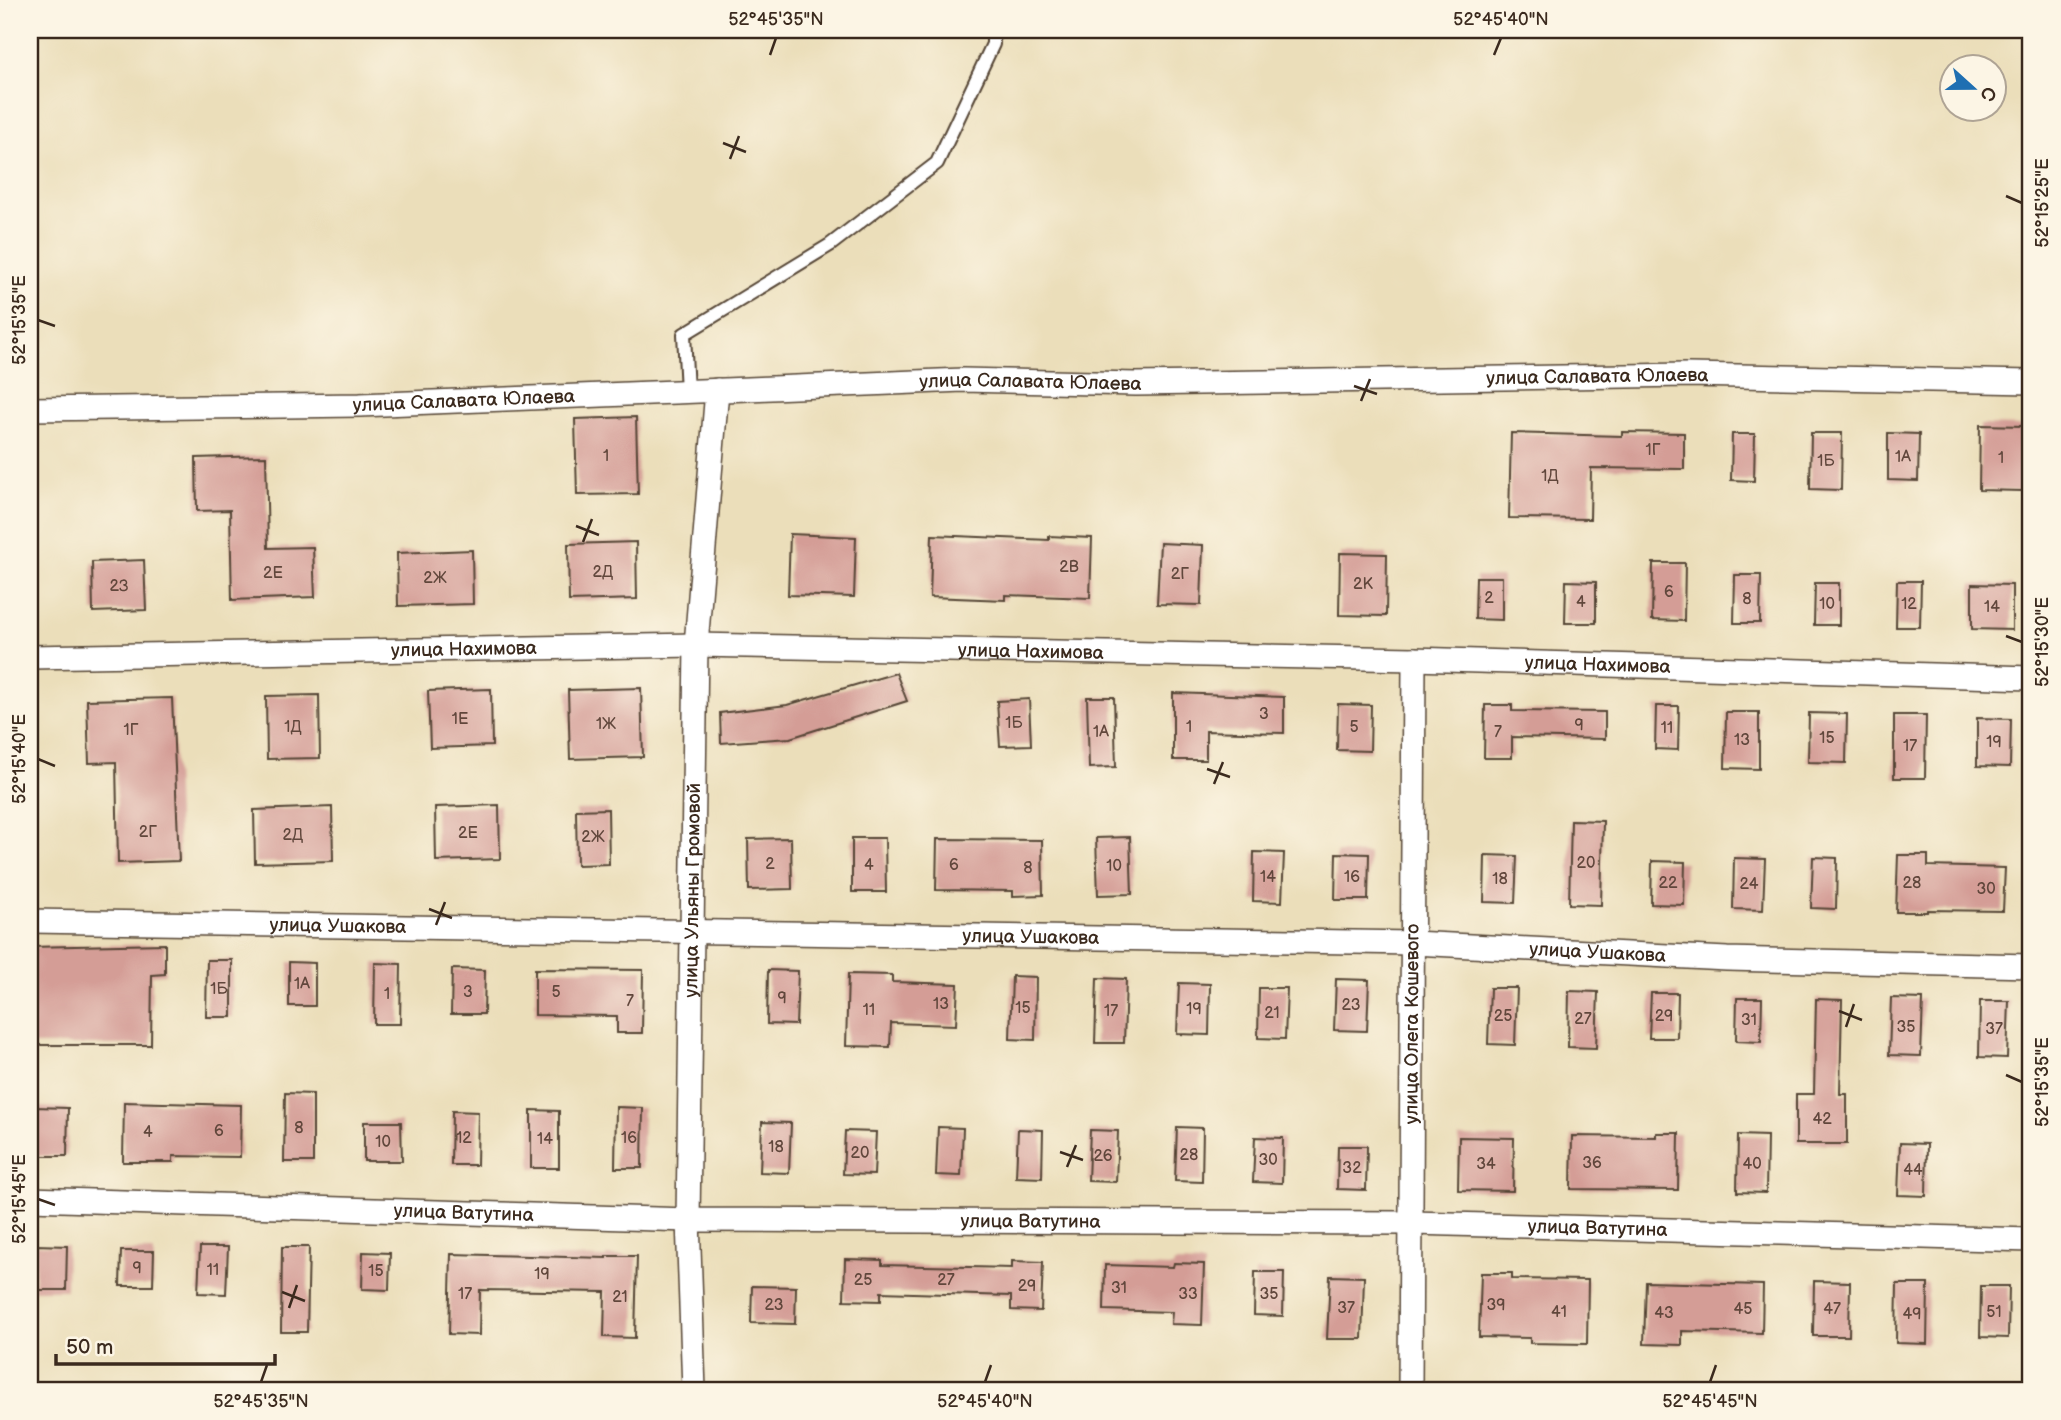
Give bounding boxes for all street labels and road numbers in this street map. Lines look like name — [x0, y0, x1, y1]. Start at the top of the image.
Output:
street label: улица Салавата Юлаева — [1486, 363, 1709, 390]
street label: улица Салавата Юлаева — [919, 368, 1142, 396]
street label: улица Салавата Юлаева — [353, 385, 575, 417]
street label: улица Нахимова — [391, 636, 537, 662]
street label: улица Нахимова — [958, 639, 1104, 664]
street label: улица Нахимова — [1524, 651, 1671, 678]
street label: улица Ульяны Громовой — [680, 783, 706, 998]
street label: улица Ушакова — [269, 913, 407, 938]
street label: улица Ушакова — [962, 924, 1100, 950]
street label: улица Олега Кошевого — [1400, 924, 1424, 1124]
street label: улица Ушакова — [1529, 937, 1667, 967]
street label: улица Ватутина — [393, 1199, 534, 1227]
street label: улица Ватутина — [961, 1210, 1101, 1233]
street label: улица Ватутина — [1527, 1215, 1668, 1242]

